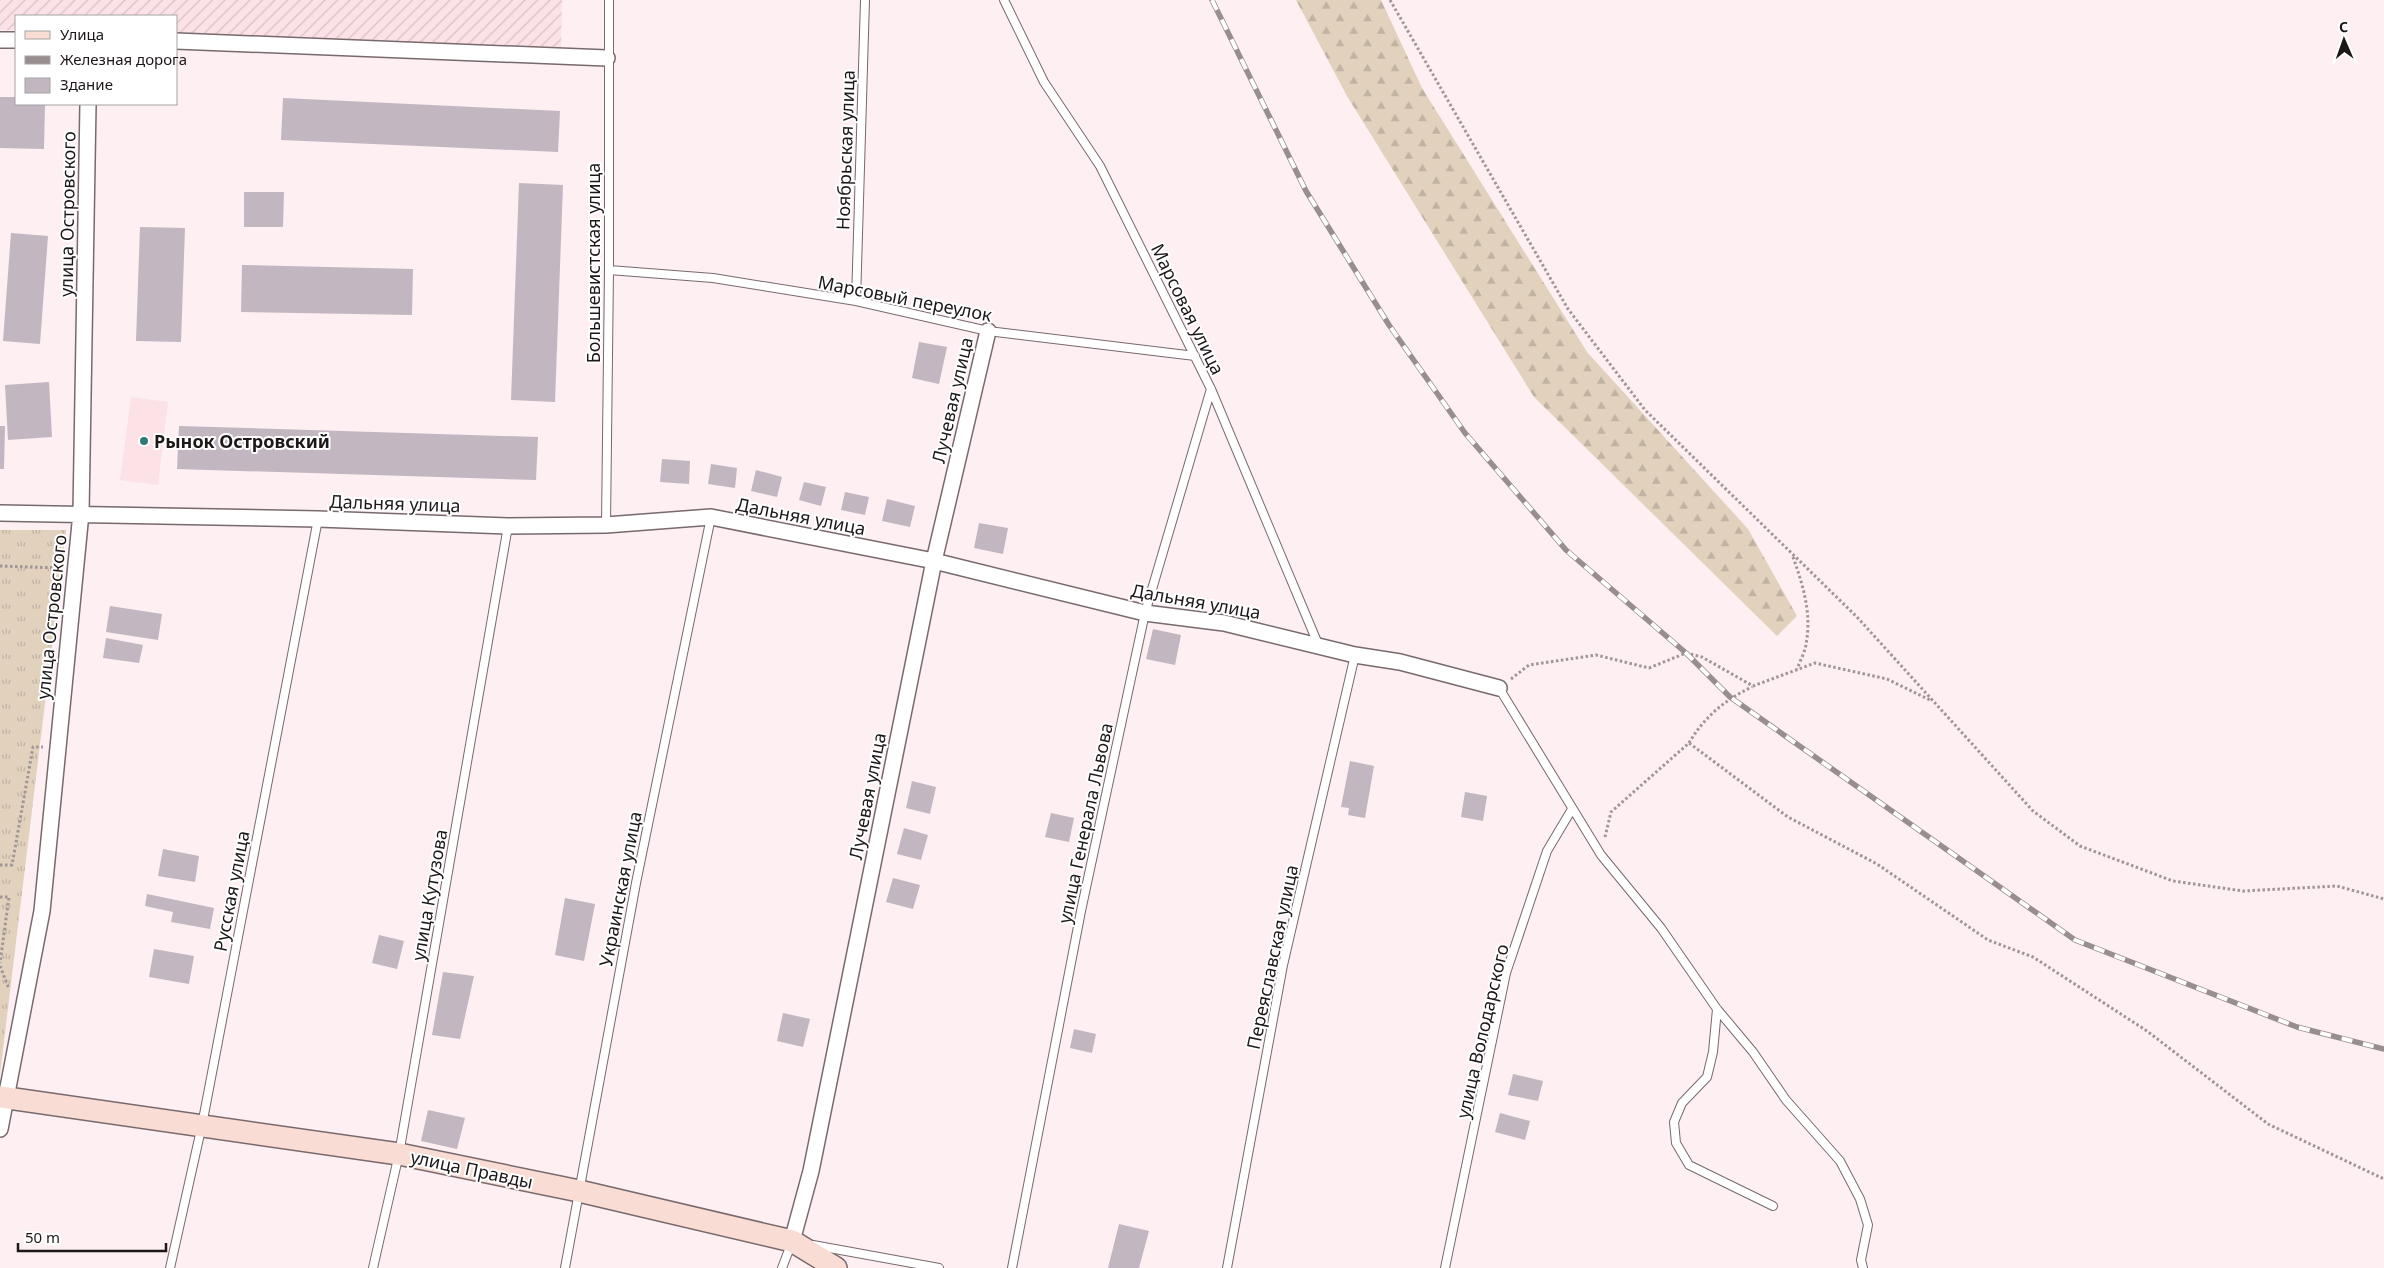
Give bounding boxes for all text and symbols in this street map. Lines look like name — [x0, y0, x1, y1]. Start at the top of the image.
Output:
legend — [15, 15, 178, 105]
north arrow — [2319, 15, 2369, 65]
text: С — [2339, 17, 2348, 36]
text: Улица — [60, 24, 104, 44]
text: Железная дорога — [60, 49, 187, 69]
street label: Ноябрьская улица — [830, 70, 860, 230]
text: Здание — [60, 74, 113, 94]
street label: улица Островского — [54, 131, 80, 297]
street label: Большевистская улица — [581, 163, 605, 363]
street label: Марсовая улица — [1146, 240, 1230, 378]
street label: Марсовый переулок — [816, 269, 994, 327]
street label: Лучевая улица — [926, 335, 978, 465]
place label: Рынок Островский — [154, 429, 330, 453]
marker: Рынок Островский — [138, 435, 150, 447]
street label: Дальняя улица — [329, 489, 461, 517]
street label: Дальняя улица — [734, 492, 868, 540]
street label: улица Островского — [30, 533, 72, 701]
street label: Дальняя улица — [1129, 578, 1263, 624]
street label: улица Генерала Львова — [1052, 720, 1118, 926]
street label: Лучевая улица — [843, 731, 891, 861]
street label: Украинская улица — [593, 809, 647, 969]
street label: улица Кутузова — [406, 827, 452, 963]
street label: Русская улица — [208, 829, 254, 953]
street label: Переяславская улица — [1241, 863, 1303, 1051]
street label: улица Володарского — [1450, 941, 1514, 1121]
street label: улица Правды — [409, 1144, 535, 1194]
scale bar — [18, 1220, 165, 1252]
text: 50 m — [25, 1227, 60, 1247]

